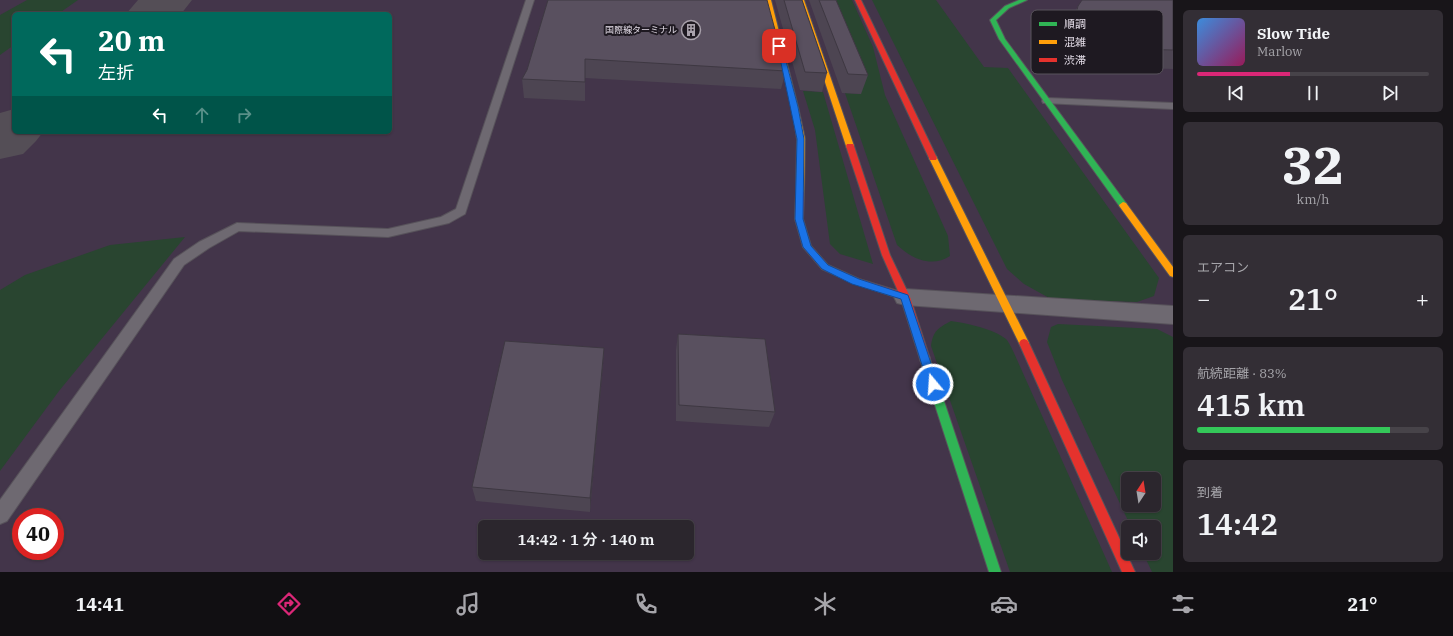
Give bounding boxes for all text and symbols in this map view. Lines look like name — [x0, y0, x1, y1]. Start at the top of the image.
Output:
legend — [1031, 10, 1163, 74]
text: 順調 — [1064, 17, 1086, 31]
building icon: 国際線ターミナル — [680, 19, 702, 41]
text: 20 m — [98, 22, 165, 59]
place label: 国際線ターミナル — [605, 24, 677, 35]
text: Slow Tide — [1257, 24, 1330, 43]
icon: left — [32, 28, 84, 80]
pin — [762, 29, 796, 63]
icon: arrive — [768, 35, 790, 57]
text: 混雑 — [1064, 35, 1086, 49]
text: Marlow — [1257, 43, 1302, 60]
text: 渋滞 — [1064, 53, 1086, 67]
text: 左折 — [98, 61, 134, 84]
icon: previous — [1225, 82, 1247, 104]
icon: pause — [1302, 82, 1324, 104]
icon: next — [1379, 82, 1401, 104]
icon: left — [149, 104, 171, 126]
icon: ahead — [191, 104, 213, 126]
icon: right — [233, 104, 255, 126]
text: 32 — [1282, 131, 1344, 198]
text: km/h — [1297, 191, 1329, 208]
text: エアコン — [1197, 259, 1249, 276]
text: 21° — [1288, 279, 1338, 318]
text: − — [1197, 284, 1210, 313]
text: + — [1416, 284, 1429, 313]
position arrow — [912, 363, 954, 405]
text: 航続距離 · 83% — [1197, 365, 1287, 382]
text: 415 km — [1197, 385, 1305, 424]
north arrow — [1121, 472, 1161, 512]
map controls — [1121, 472, 1161, 560]
text: 到着 — [1197, 484, 1223, 501]
text: 14:42 — [1197, 504, 1278, 543]
speed limit sign: 40 — [12, 508, 64, 560]
button: sound — [1121, 520, 1161, 560]
text: 14:42 · 1 分 · 140 m — [517, 530, 655, 549]
icon: directions — [275, 590, 303, 618]
icon: music — [454, 590, 482, 618]
icon: phone — [632, 590, 660, 618]
icon: climate — [811, 590, 839, 618]
icon: car — [990, 590, 1018, 618]
icon: filters — [1169, 590, 1197, 618]
text: 14:41 — [75, 593, 124, 616]
text: 21° — [1348, 593, 1378, 616]

